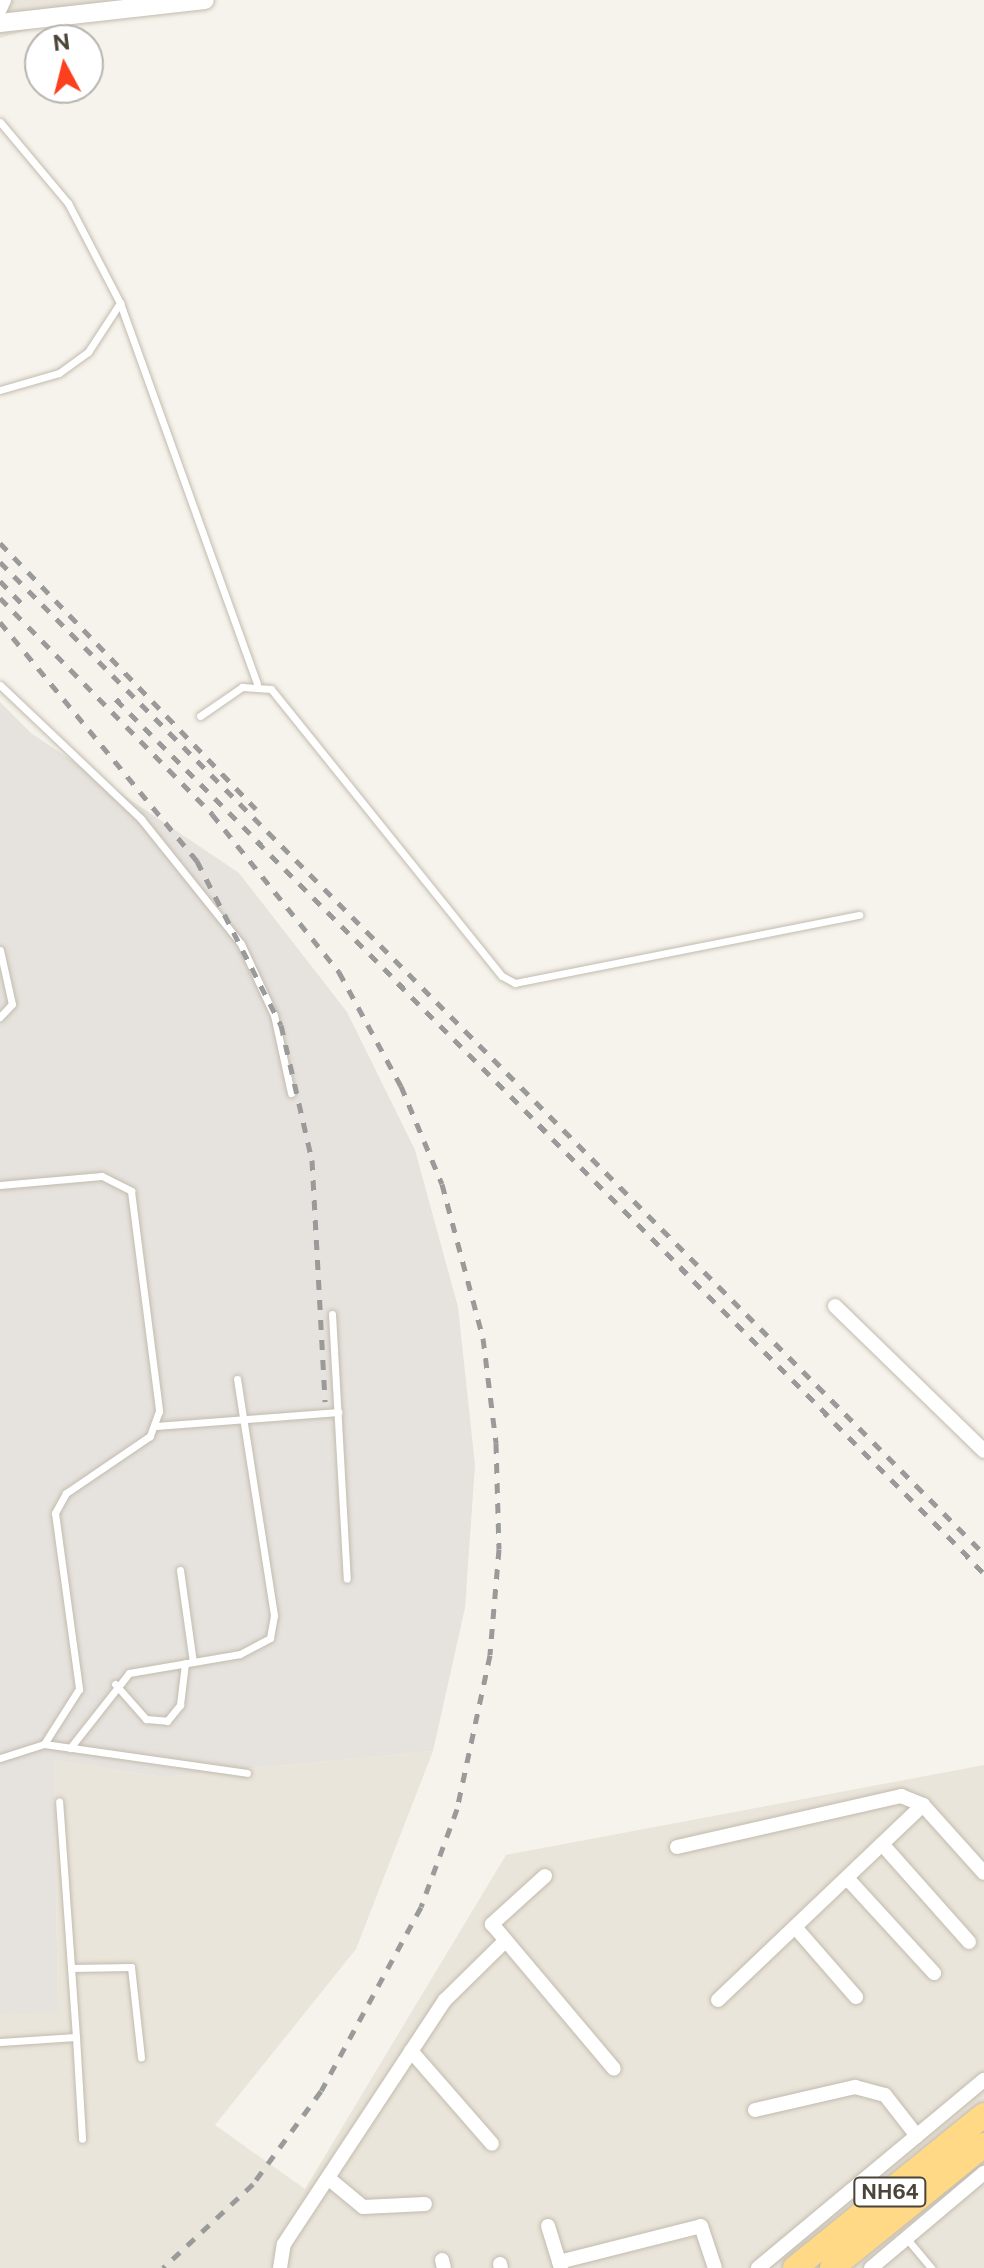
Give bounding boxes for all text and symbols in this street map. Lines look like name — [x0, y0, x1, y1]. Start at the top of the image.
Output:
north arrow — [24, 24, 104, 104]
text: N — [51, 28, 71, 56]
road number: NH64 — [852, 2176, 928, 2208]

